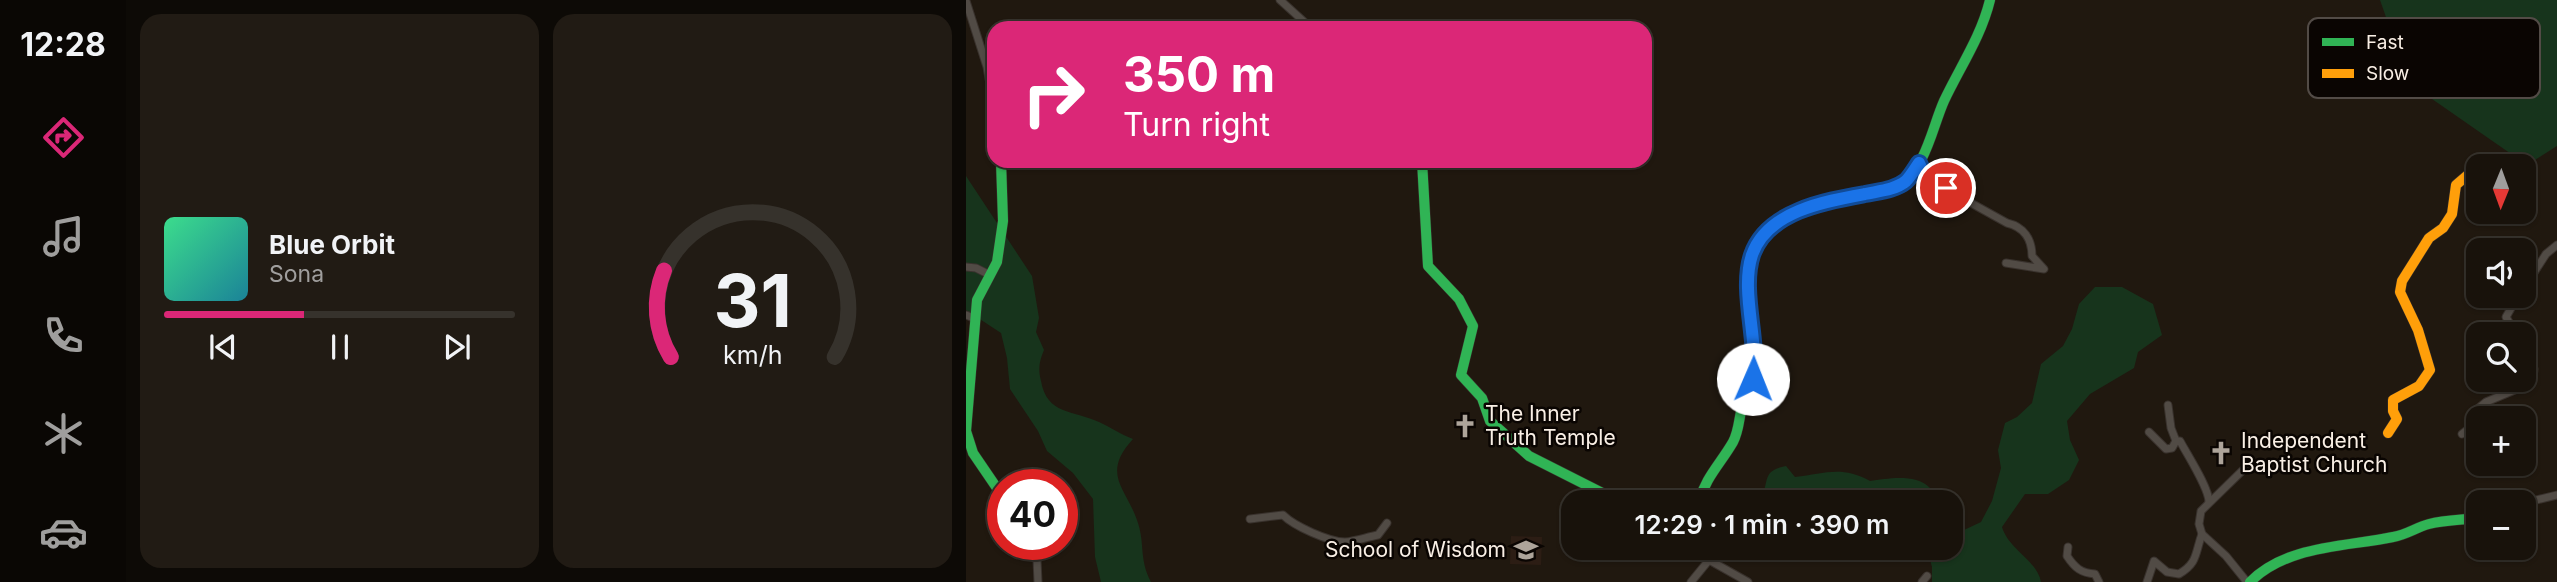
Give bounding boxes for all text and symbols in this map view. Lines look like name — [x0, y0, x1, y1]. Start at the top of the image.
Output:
legend — [2308, 18, 2540, 98]
text: 12:28 — [20, 25, 106, 64]
text: Fast — [2366, 31, 2404, 54]
text: 350 m — [1123, 45, 1275, 104]
icon: right — [1008, 49, 1099, 140]
text: Slow — [2366, 62, 2409, 85]
text: Turn right — [1123, 105, 1270, 144]
icon: directions — [39, 113, 88, 162]
north arrow — [2466, 154, 2536, 224]
map controls — [2466, 154, 2536, 560]
pin — [1916, 158, 1976, 218]
icon: arrive — [1927, 169, 1965, 207]
icon: music — [39, 212, 88, 261]
text: Blue Orbit — [269, 229, 395, 260]
button: sound — [2466, 238, 2536, 308]
text: 31 — [713, 256, 792, 345]
text: Sona — [269, 260, 324, 288]
icon: phone — [39, 311, 88, 360]
button: search — [2466, 322, 2536, 392]
icon: previous — [204, 328, 242, 366]
icon: pause — [321, 328, 359, 366]
icon: next — [438, 328, 476, 366]
text: km/h — [723, 340, 782, 370]
position arrow — [1716, 342, 1790, 416]
place label: The Inner Truth Temple — [1485, 401, 1616, 450]
button: + — [2466, 406, 2536, 476]
icon: climate — [39, 409, 88, 458]
church icon: The Inner Truth Temple — [1451, 412, 1479, 440]
place label: Independent Baptist Church — [2241, 428, 2387, 477]
church icon: Independent Baptist Church — [2207, 439, 2235, 467]
speed limit sign: 40 — [987, 469, 1078, 560]
button: − — [2466, 490, 2536, 560]
icon: car — [39, 508, 88, 557]
text: 12:29 · 1 min · 390 m — [1634, 509, 1890, 540]
school or university icon: School of Wisdom — [1512, 536, 1540, 564]
place label: School of Wisdom — [1325, 537, 1506, 562]

